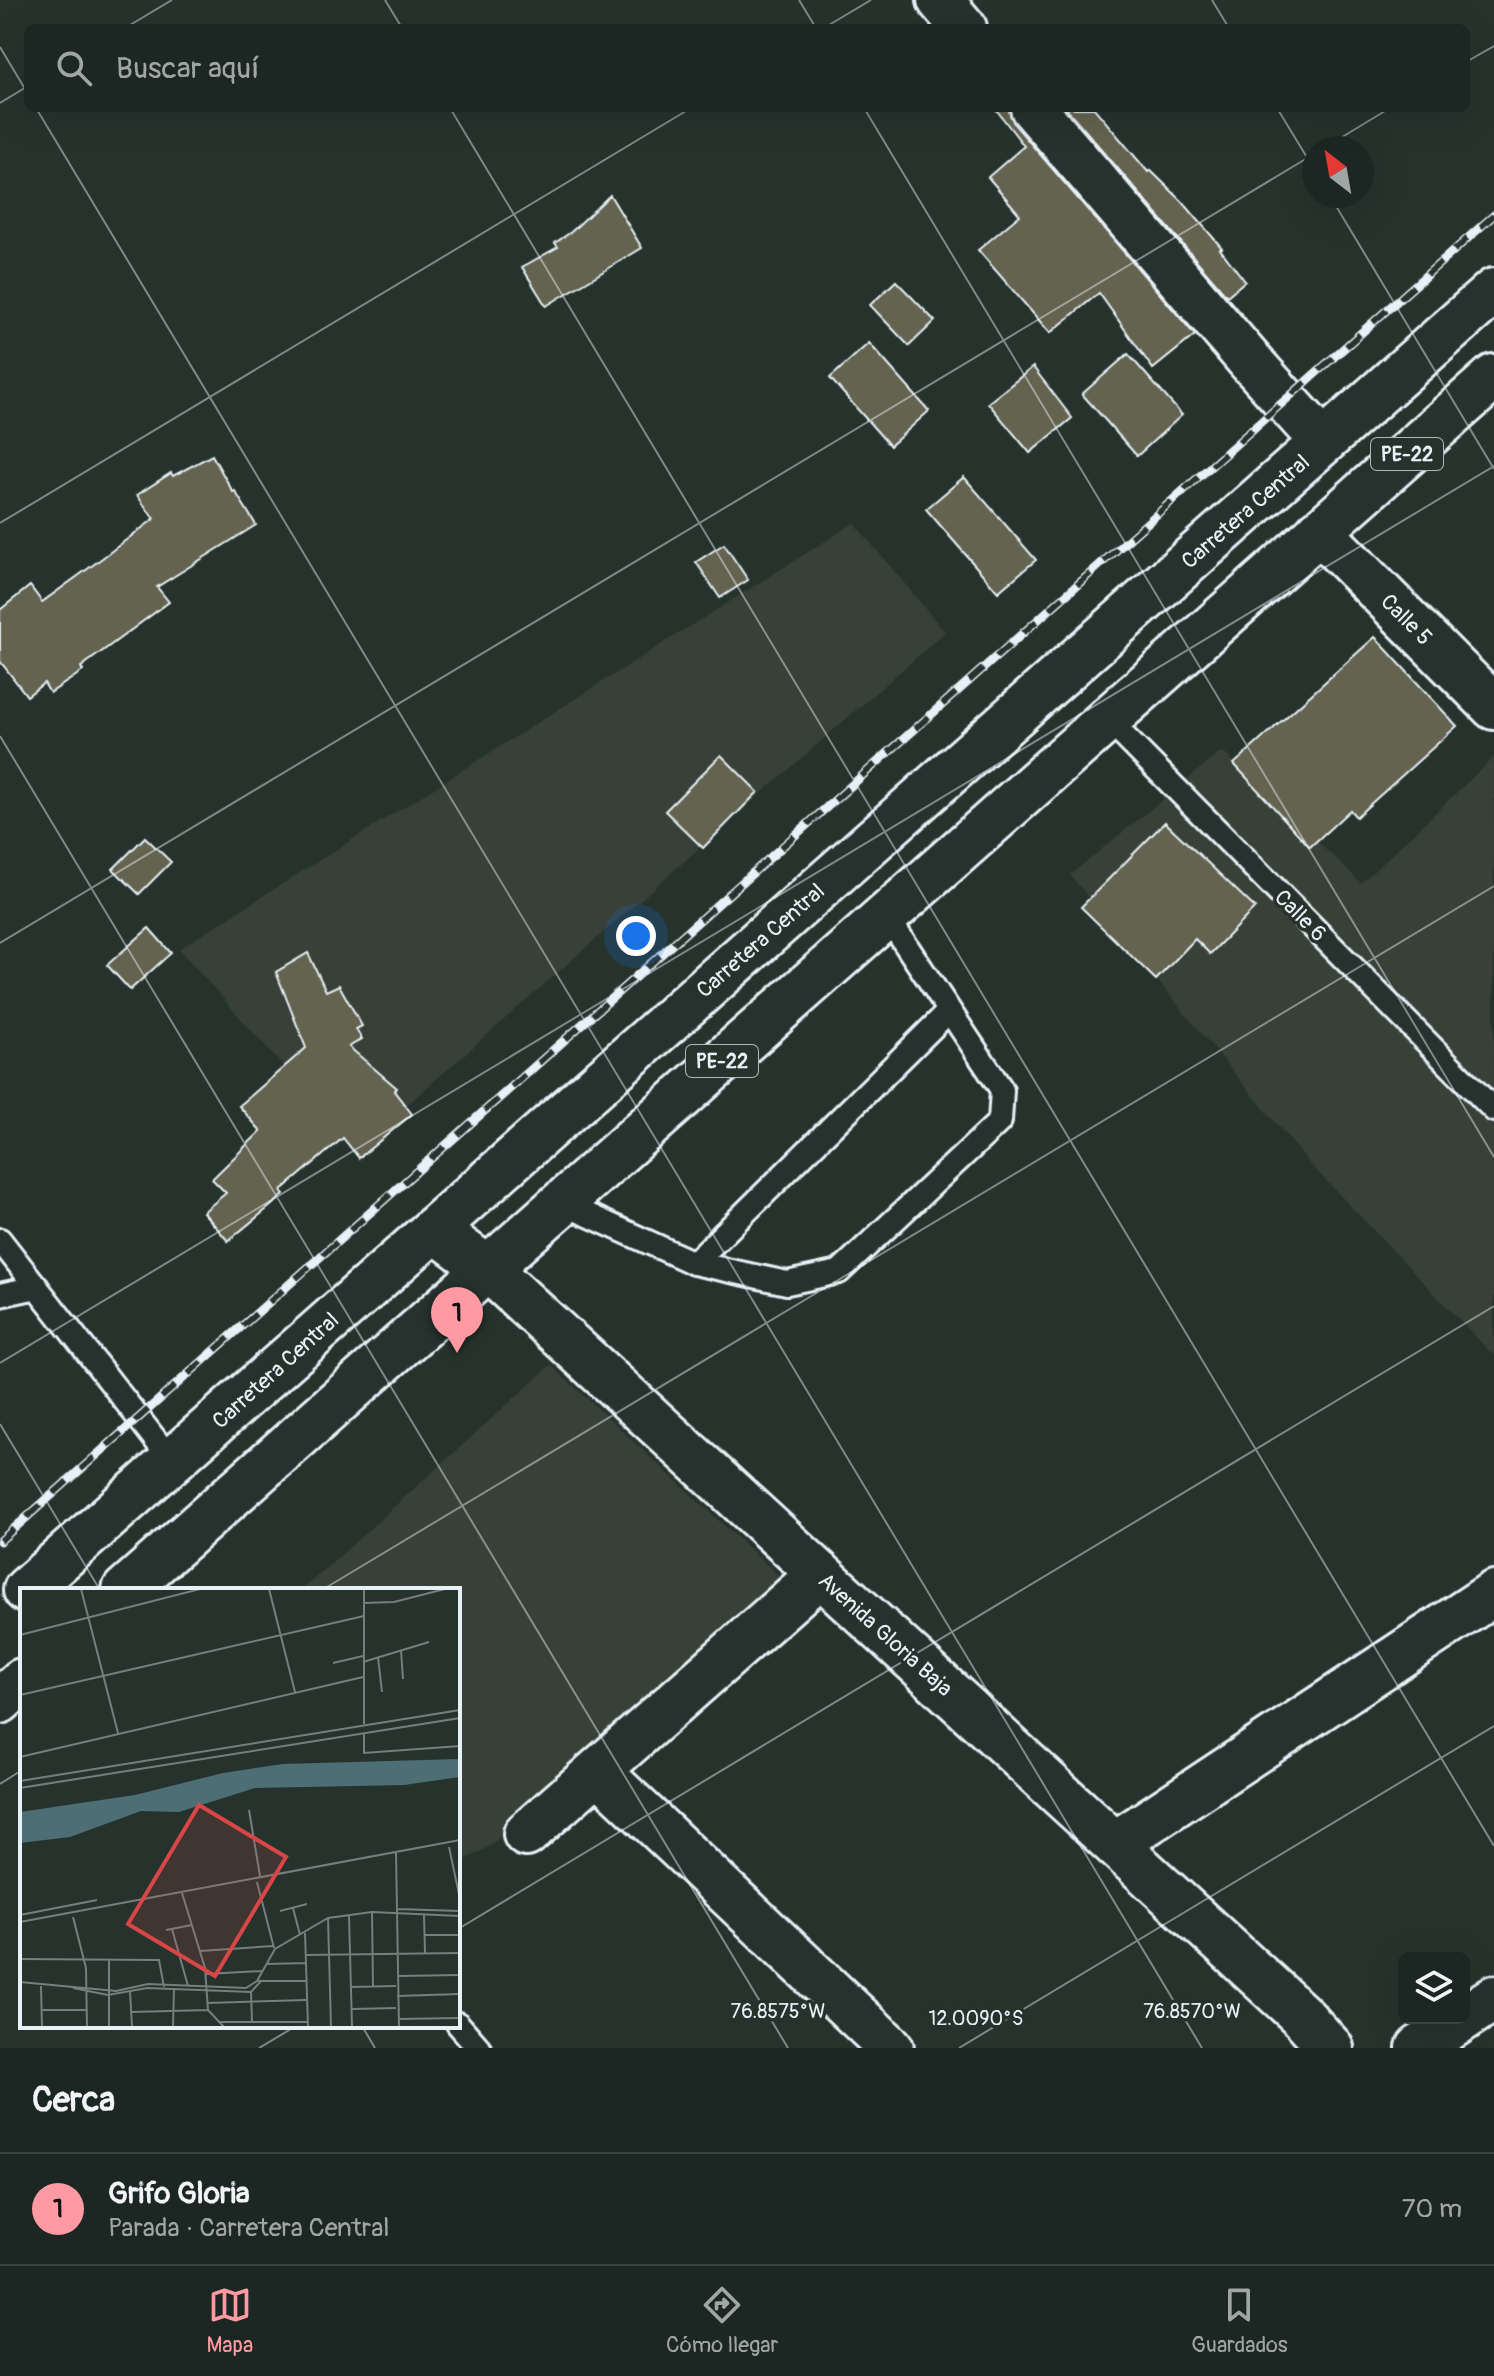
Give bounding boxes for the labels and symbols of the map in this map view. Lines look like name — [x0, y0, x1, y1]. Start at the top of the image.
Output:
north arrow — [1302, 136, 1374, 208]
road number: PE-22 — [1371, 438, 1443, 470]
street label: Carretera Central — [1176, 448, 1316, 575]
street label: Calle 5 — [1375, 588, 1438, 651]
street label: Carretera Central — [691, 877, 831, 1004]
street label: Calle 6 — [1268, 884, 1332, 948]
your location — [616, 916, 656, 956]
road number: PE-22 — [686, 1045, 758, 1077]
pin: 1 — [431, 1287, 483, 1353]
street label: Carretera Central — [207, 1307, 345, 1435]
street label: Avenida Gloria Baja — [812, 1567, 958, 1703]
inset map — [20, 1588, 460, 2028]
text: 76.8575°W — [731, 1999, 825, 2024]
text: 76.8570°W — [1143, 1999, 1241, 2024]
text: 12.0090°S — [928, 2006, 1024, 2031]

